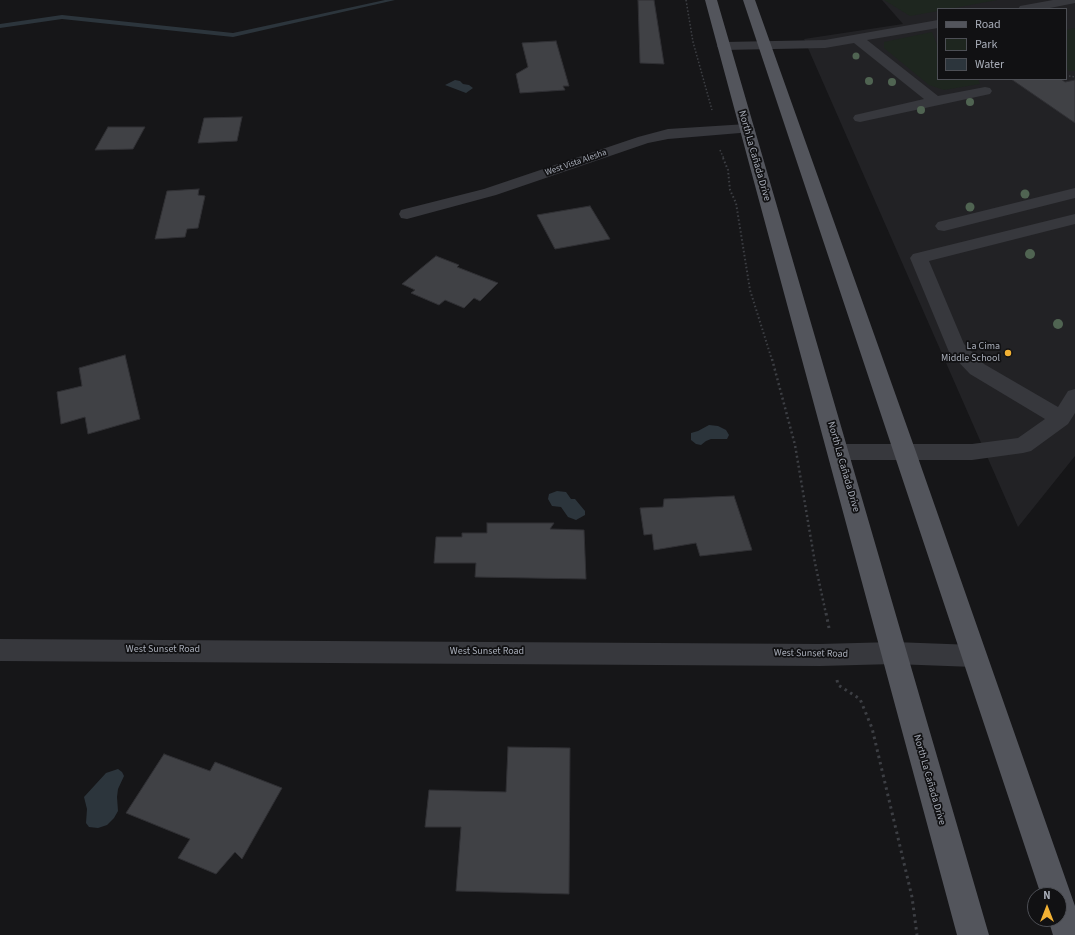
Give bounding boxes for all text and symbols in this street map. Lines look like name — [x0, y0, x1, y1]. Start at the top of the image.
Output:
legend — [937, 8, 1067, 80]
text: Road — [975, 16, 1001, 33]
text: Park — [975, 36, 997, 53]
text: Water — [975, 56, 1004, 73]
street label: North La Cañada Drive — [735, 109, 773, 203]
street label: West Vista Alesha — [544, 147, 608, 179]
place label: La Cima Middle School — [941, 341, 1000, 364]
marker: La Cima Middle School — [1003, 348, 1013, 358]
street label: North La Cañada Drive — [824, 420, 862, 514]
street label: West Sunset Road — [126, 644, 200, 656]
street label: West Sunset Road — [450, 646, 524, 658]
street label: West Sunset Road — [774, 647, 848, 661]
street label: North La Cañada Drive — [910, 733, 948, 827]
north arrow — [1027, 887, 1067, 927]
text: N — [1043, 888, 1051, 903]

